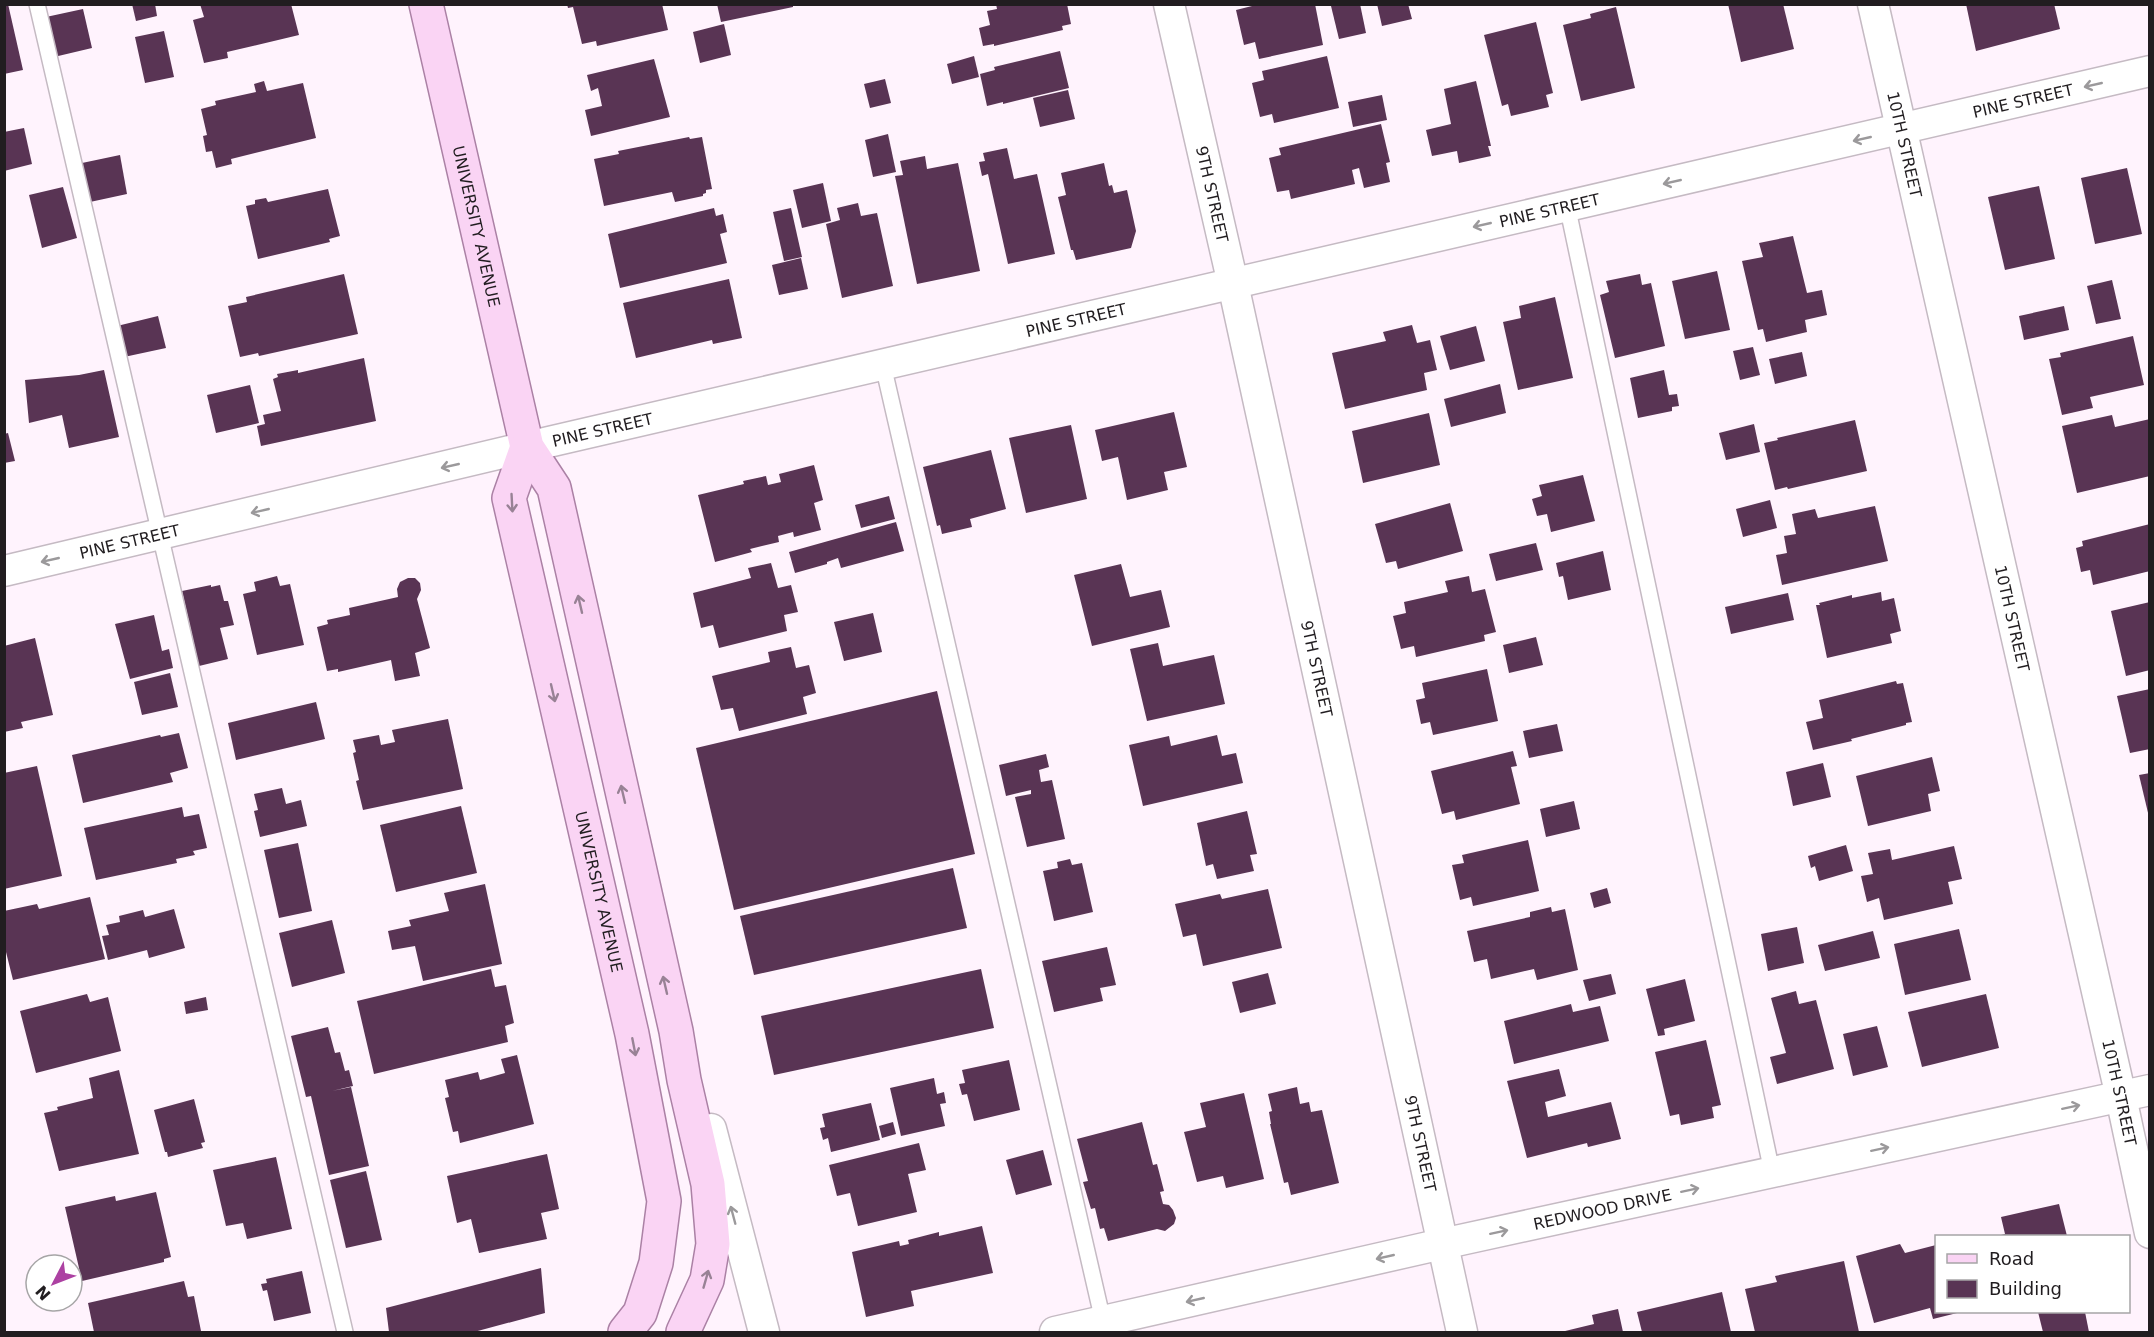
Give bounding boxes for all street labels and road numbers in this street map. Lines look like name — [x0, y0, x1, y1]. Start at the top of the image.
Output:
street label: PINE STREET — [1971, 80, 2075, 122]
street label: 10TH STREET — [1883, 90, 1926, 200]
street label: UNIVERSITY AVENUE — [449, 144, 504, 309]
street label: 9TH STREET — [1192, 144, 1232, 244]
street label: PINE STREET — [1497, 190, 1602, 231]
street label: PINE STREET — [1024, 299, 1128, 341]
street label: PINE STREET — [550, 409, 655, 451]
street label: PINE STREET — [78, 521, 182, 563]
street label: 10TH STREET — [1991, 564, 2033, 674]
street label: 9TH STREET — [1297, 619, 1336, 719]
street label: UNIVERSITY AVENUE — [571, 809, 627, 974]
street label: 10TH STREET — [2098, 1038, 2140, 1148]
street label: 9TH STREET — [1401, 1094, 1440, 1194]
street label: REDWOOD DRIVE — [1531, 1185, 1674, 1234]

